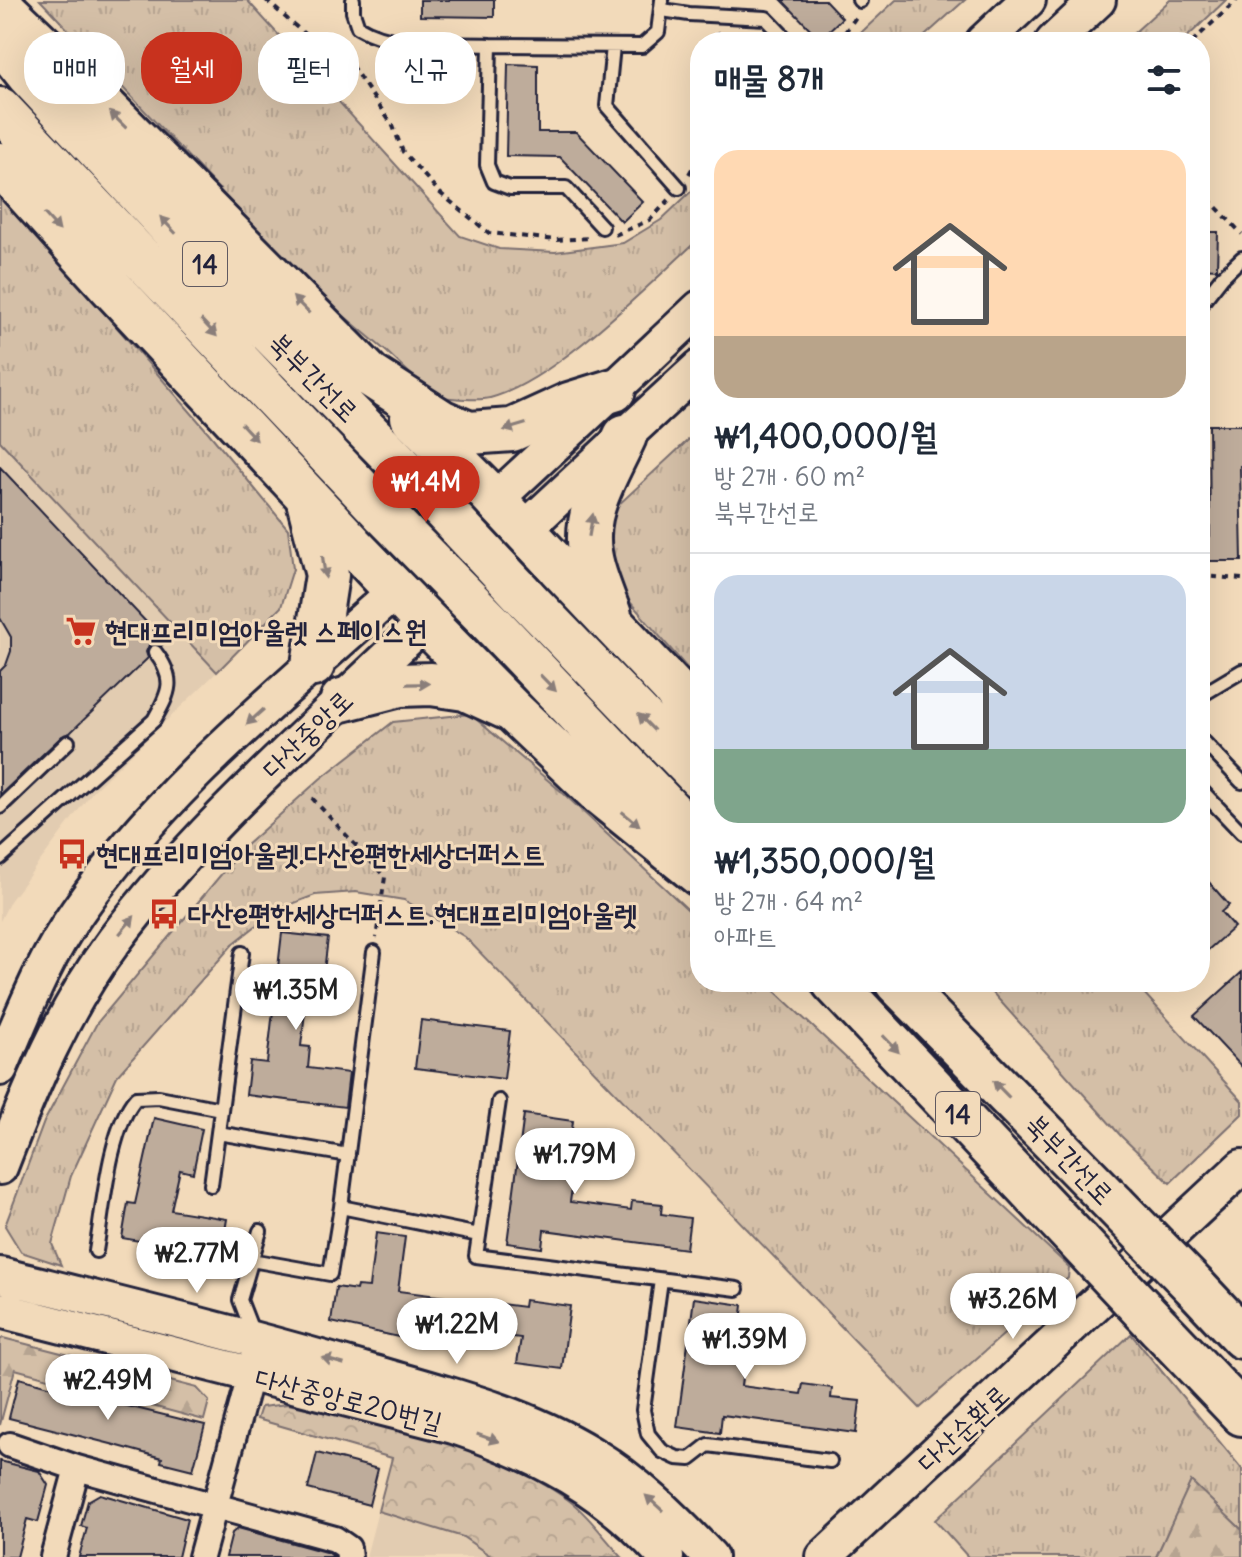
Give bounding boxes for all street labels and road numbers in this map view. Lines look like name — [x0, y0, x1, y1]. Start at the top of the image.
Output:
road number: 14 — [183, 242, 227, 286]
street label: 북부간선로 — [261, 324, 367, 430]
street label: 다산중앙로 — [254, 682, 360, 786]
road number: 14 — [936, 1092, 980, 1136]
street label: 북부간선로 — [1018, 1106, 1122, 1212]
street label: 다산중앙로20번길 — [252, 1359, 446, 1441]
street label: 다산순환로 — [910, 1376, 1016, 1480]

